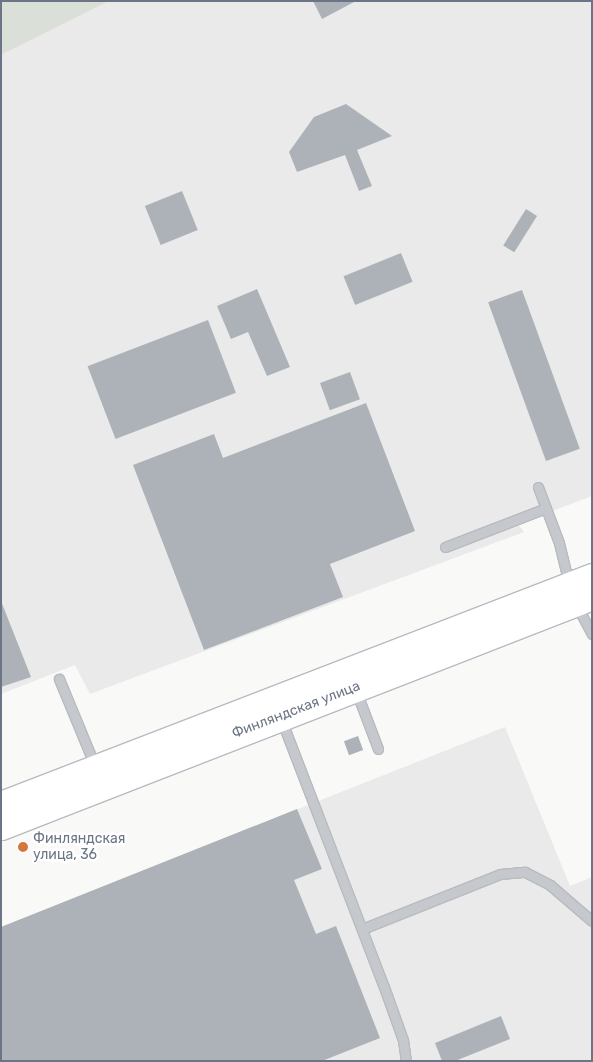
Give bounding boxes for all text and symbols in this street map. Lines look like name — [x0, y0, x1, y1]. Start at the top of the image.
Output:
street label: Финляндская улица — [230, 678, 362, 742]
place label: Финляндская улица, 36 — [33, 831, 125, 864]
marker: Финляндская улица, 36 — [17, 841, 29, 853]

